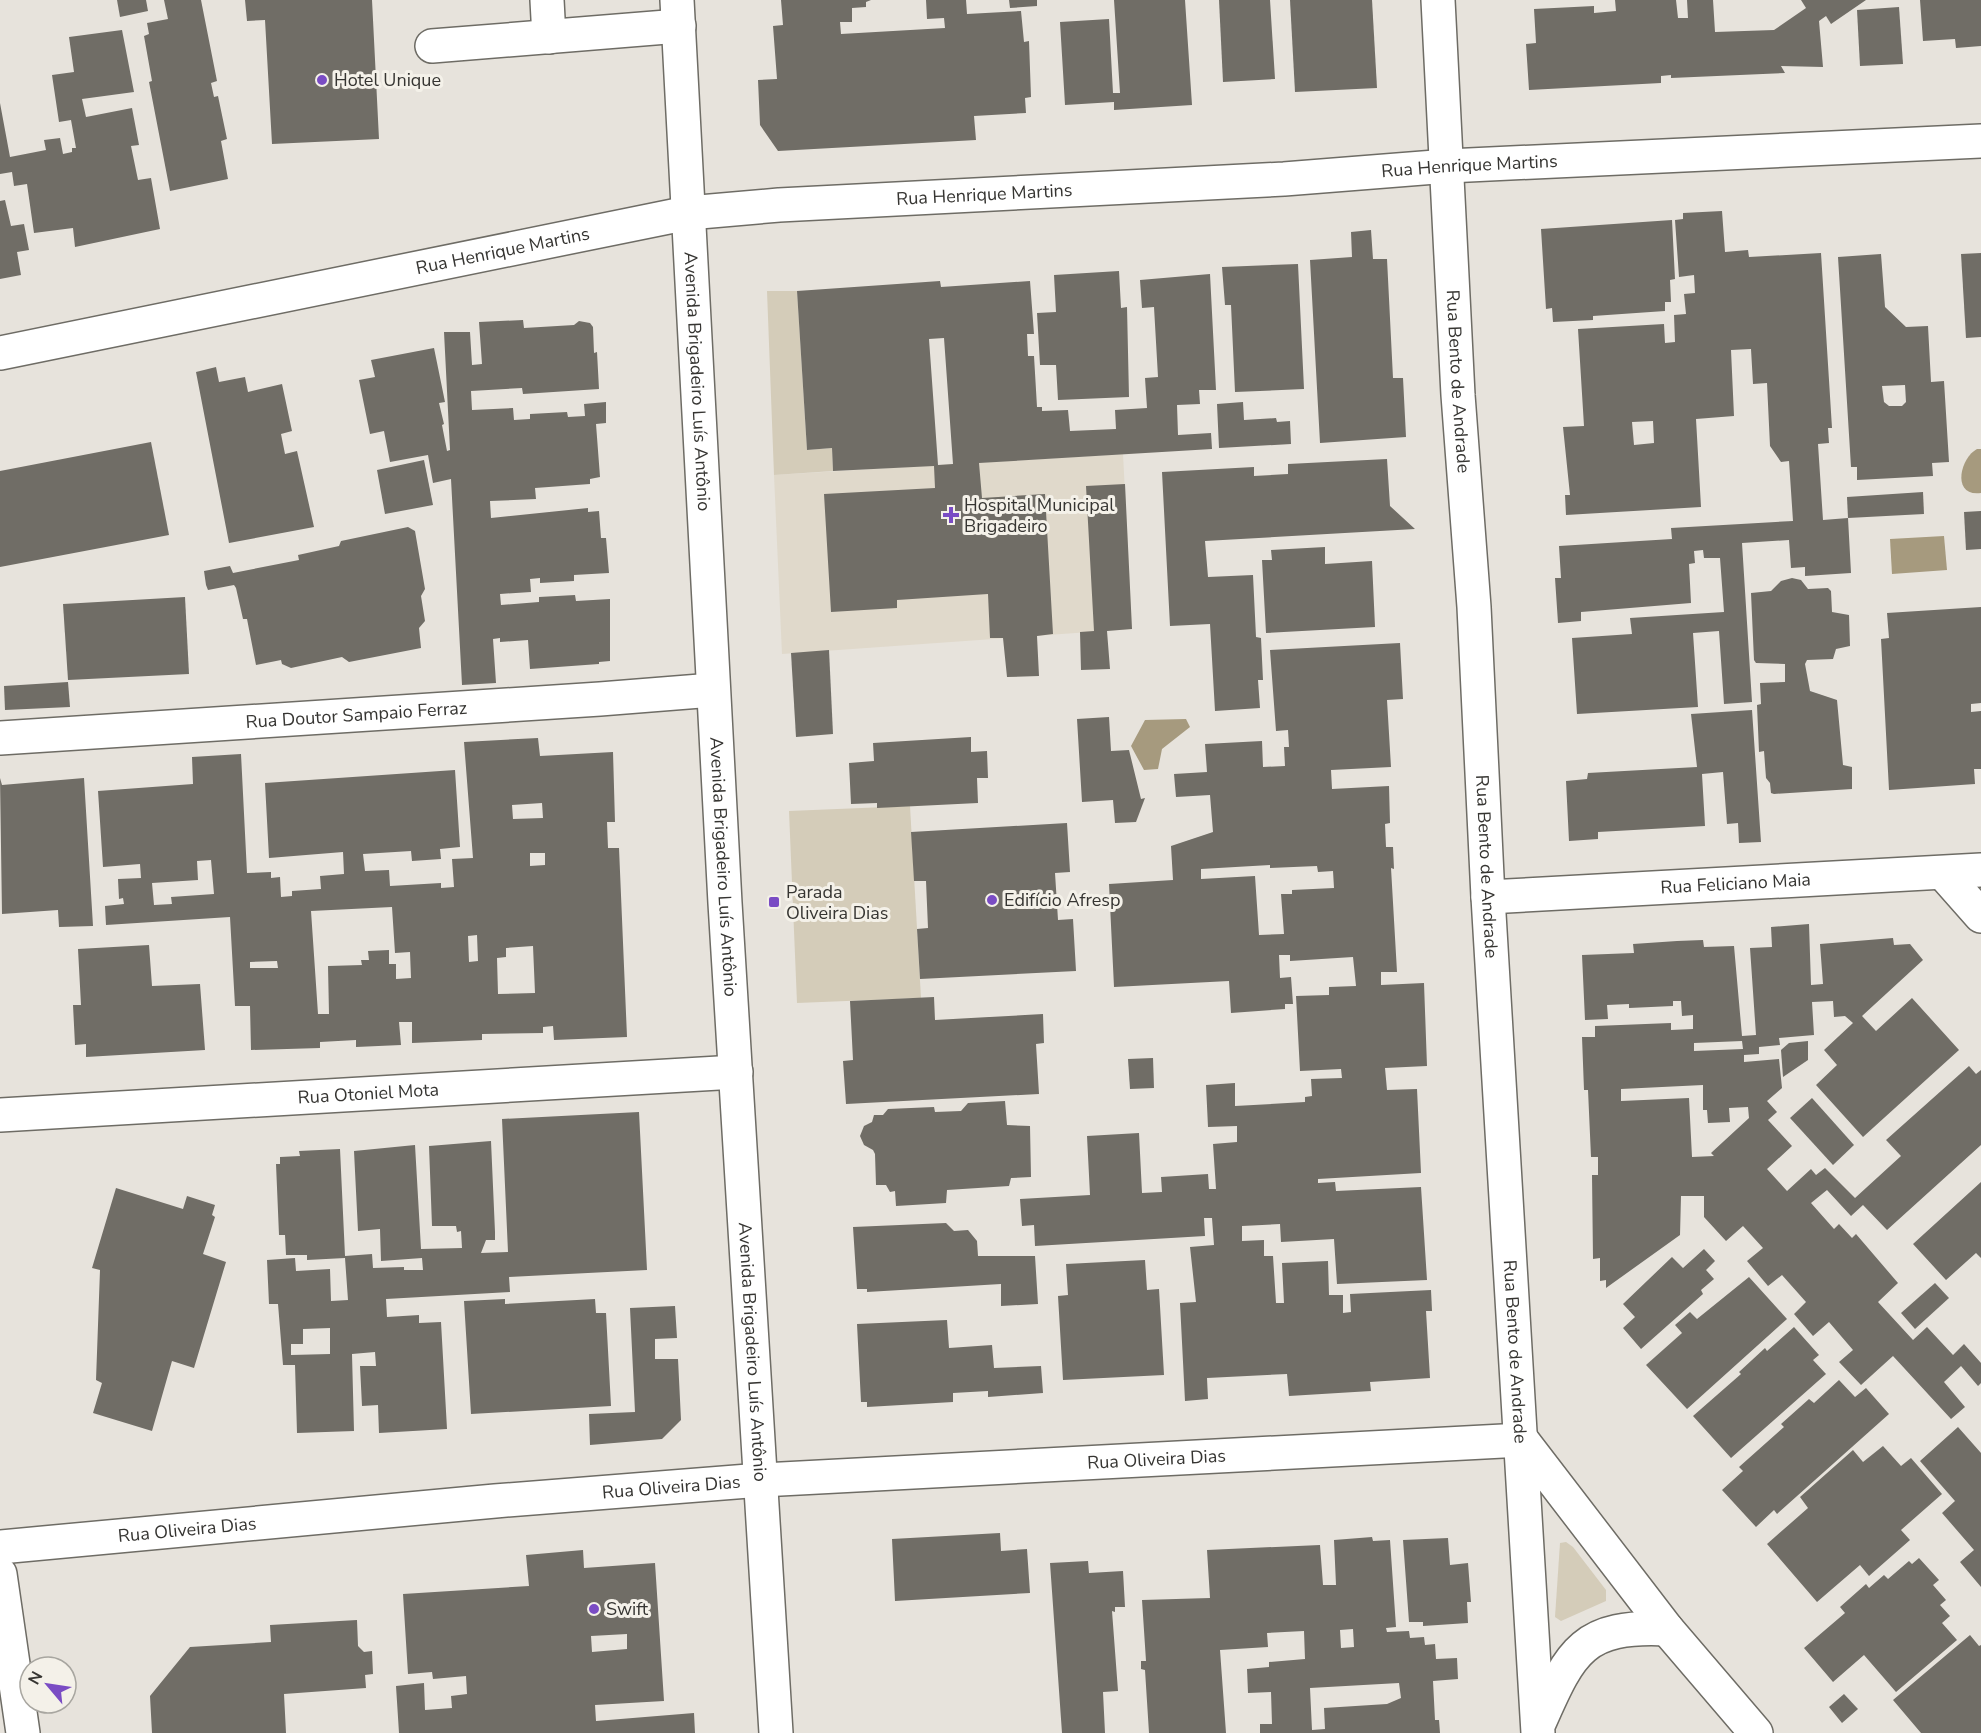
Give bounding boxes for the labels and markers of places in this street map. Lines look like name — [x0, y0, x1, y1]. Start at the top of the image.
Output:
place label: Hotel Unique — [334, 68, 441, 92]
marker: Hotel Unique — [315, 73, 329, 87]
place label: Hospital Municipal Brigadeiro — [964, 493, 1115, 538]
marker: Hospital Municipal Brigadeiro — [942, 506, 960, 524]
place label: Parada Oliveira Dias — [786, 880, 888, 925]
place label: Edifício Afresp — [1004, 888, 1120, 912]
marker: Edifício Afresp — [985, 893, 999, 907]
marker: Parada Oliveira Dias — [767, 895, 781, 909]
place label: Swift — [606, 1597, 649, 1621]
marker: Swift — [587, 1602, 601, 1616]

